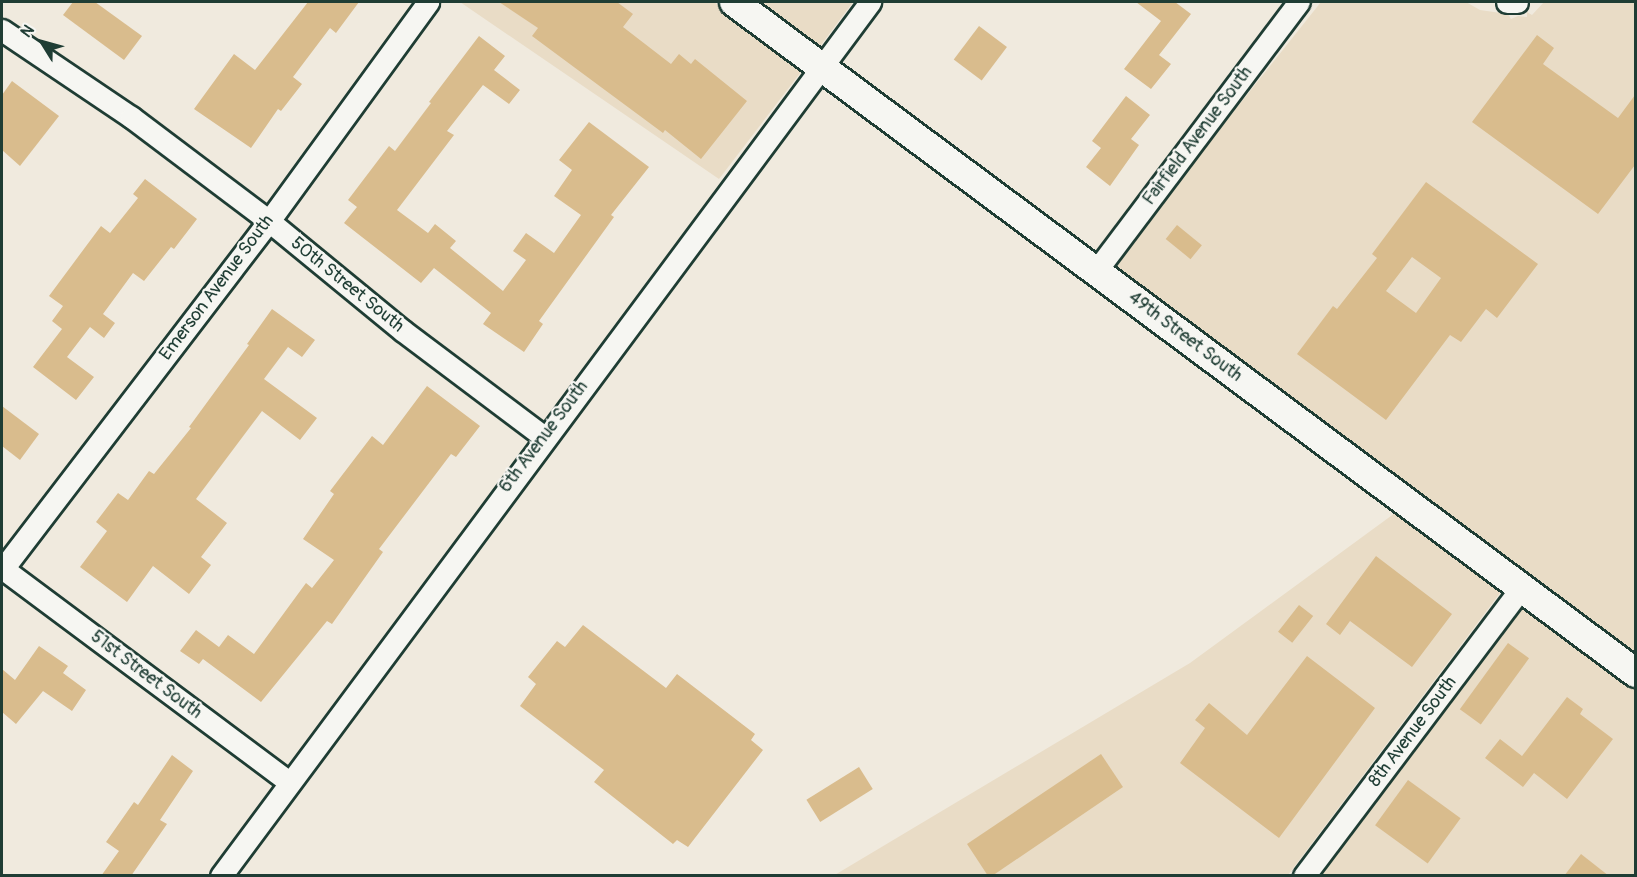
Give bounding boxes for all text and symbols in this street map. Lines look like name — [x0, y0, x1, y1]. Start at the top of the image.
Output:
north arrow — [12, 12, 72, 72]
text: N — [16, 21, 39, 42]
street label: Fairfield Avenue South — [1139, 62, 1257, 210]
street label: Emerson Avenue South — [155, 211, 279, 365]
street label: 50th Street South — [286, 233, 408, 337]
street label: 49th Street South — [1124, 287, 1246, 387]
street label: 6th Avenue South — [495, 377, 593, 497]
street label: 51st Street South — [86, 626, 206, 724]
street label: 8th Avenue South — [1364, 672, 1462, 792]

